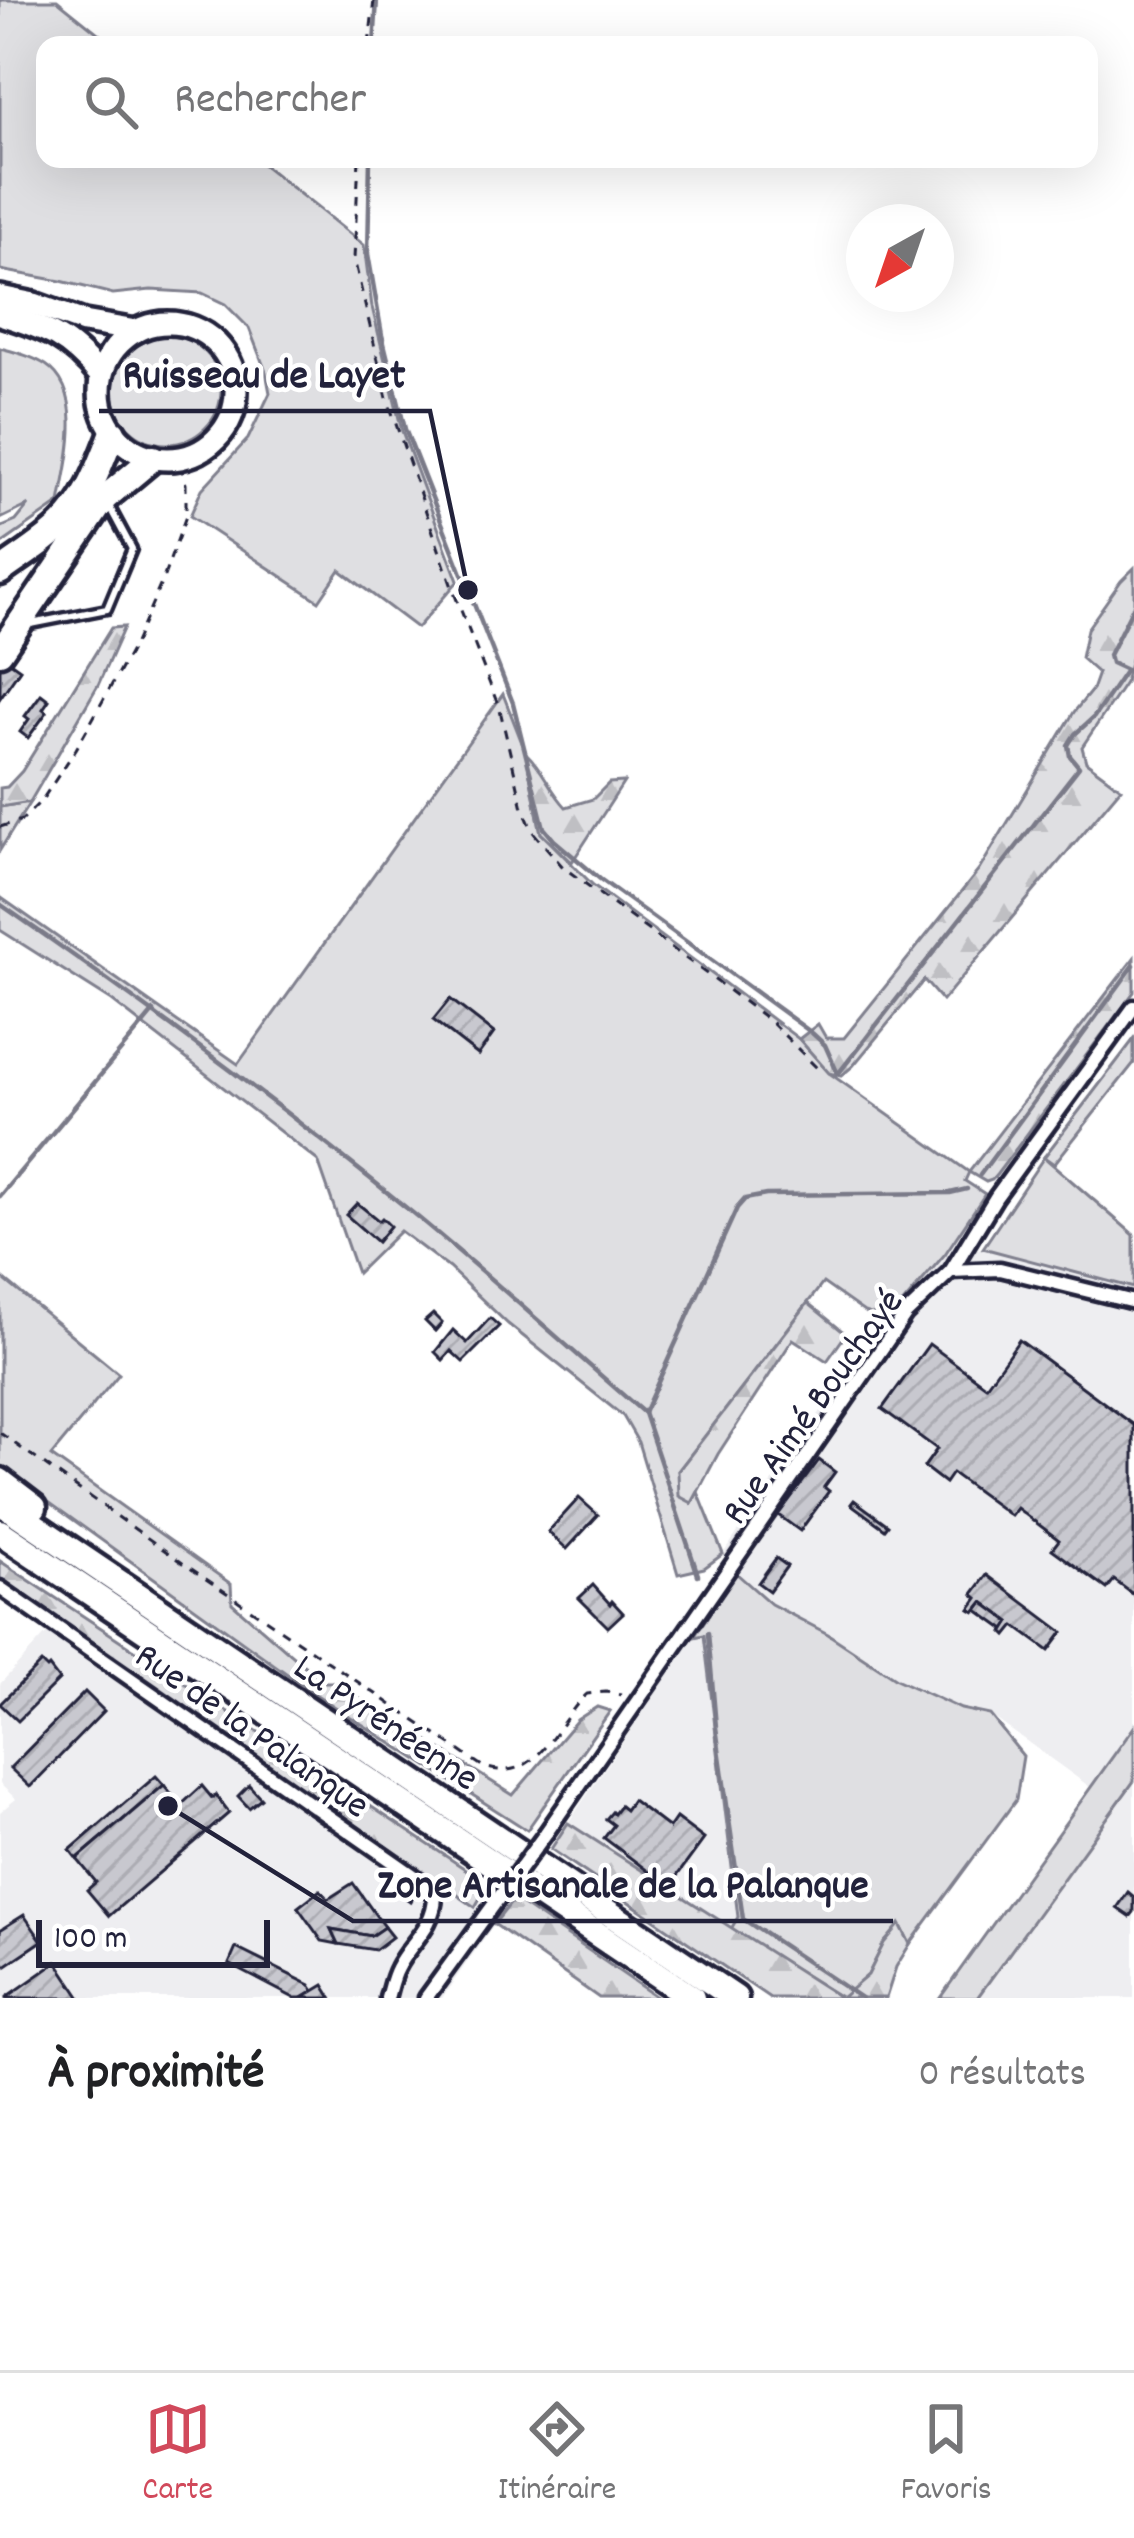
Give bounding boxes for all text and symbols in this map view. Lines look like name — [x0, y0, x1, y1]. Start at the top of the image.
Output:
search box — [36, 36, 1098, 168]
icon: search — [78, 69, 144, 135]
text: Rechercher — [174, 70, 366, 134]
north arrow — [846, 204, 954, 312]
callout: Ruisseau de Layet — [99, 333, 430, 411]
text: Ruisseau de Layet — [122, 349, 406, 409]
street label: Rue Aimé Bouchayé — [711, 1279, 920, 1538]
street label: Rue de la Palanque — [122, 1632, 379, 1835]
street label: La Pyrénéenne — [281, 1643, 488, 1808]
callout: Zone Artisanale de la Palanque — [353, 1843, 893, 1921]
text: Zone Artisanale de la Palanque — [377, 1859, 869, 1919]
scale bar — [36, 1914, 270, 1967]
text: 100 m — [54, 1917, 127, 1964]
text: À proximité — [48, 2040, 265, 2112]
text: 0 résultats — [919, 2049, 1086, 2104]
tab: Carte — [142, 2396, 213, 2515]
tab: Itinéraire — [498, 2396, 616, 2515]
tab: Favoris — [901, 2396, 992, 2515]

